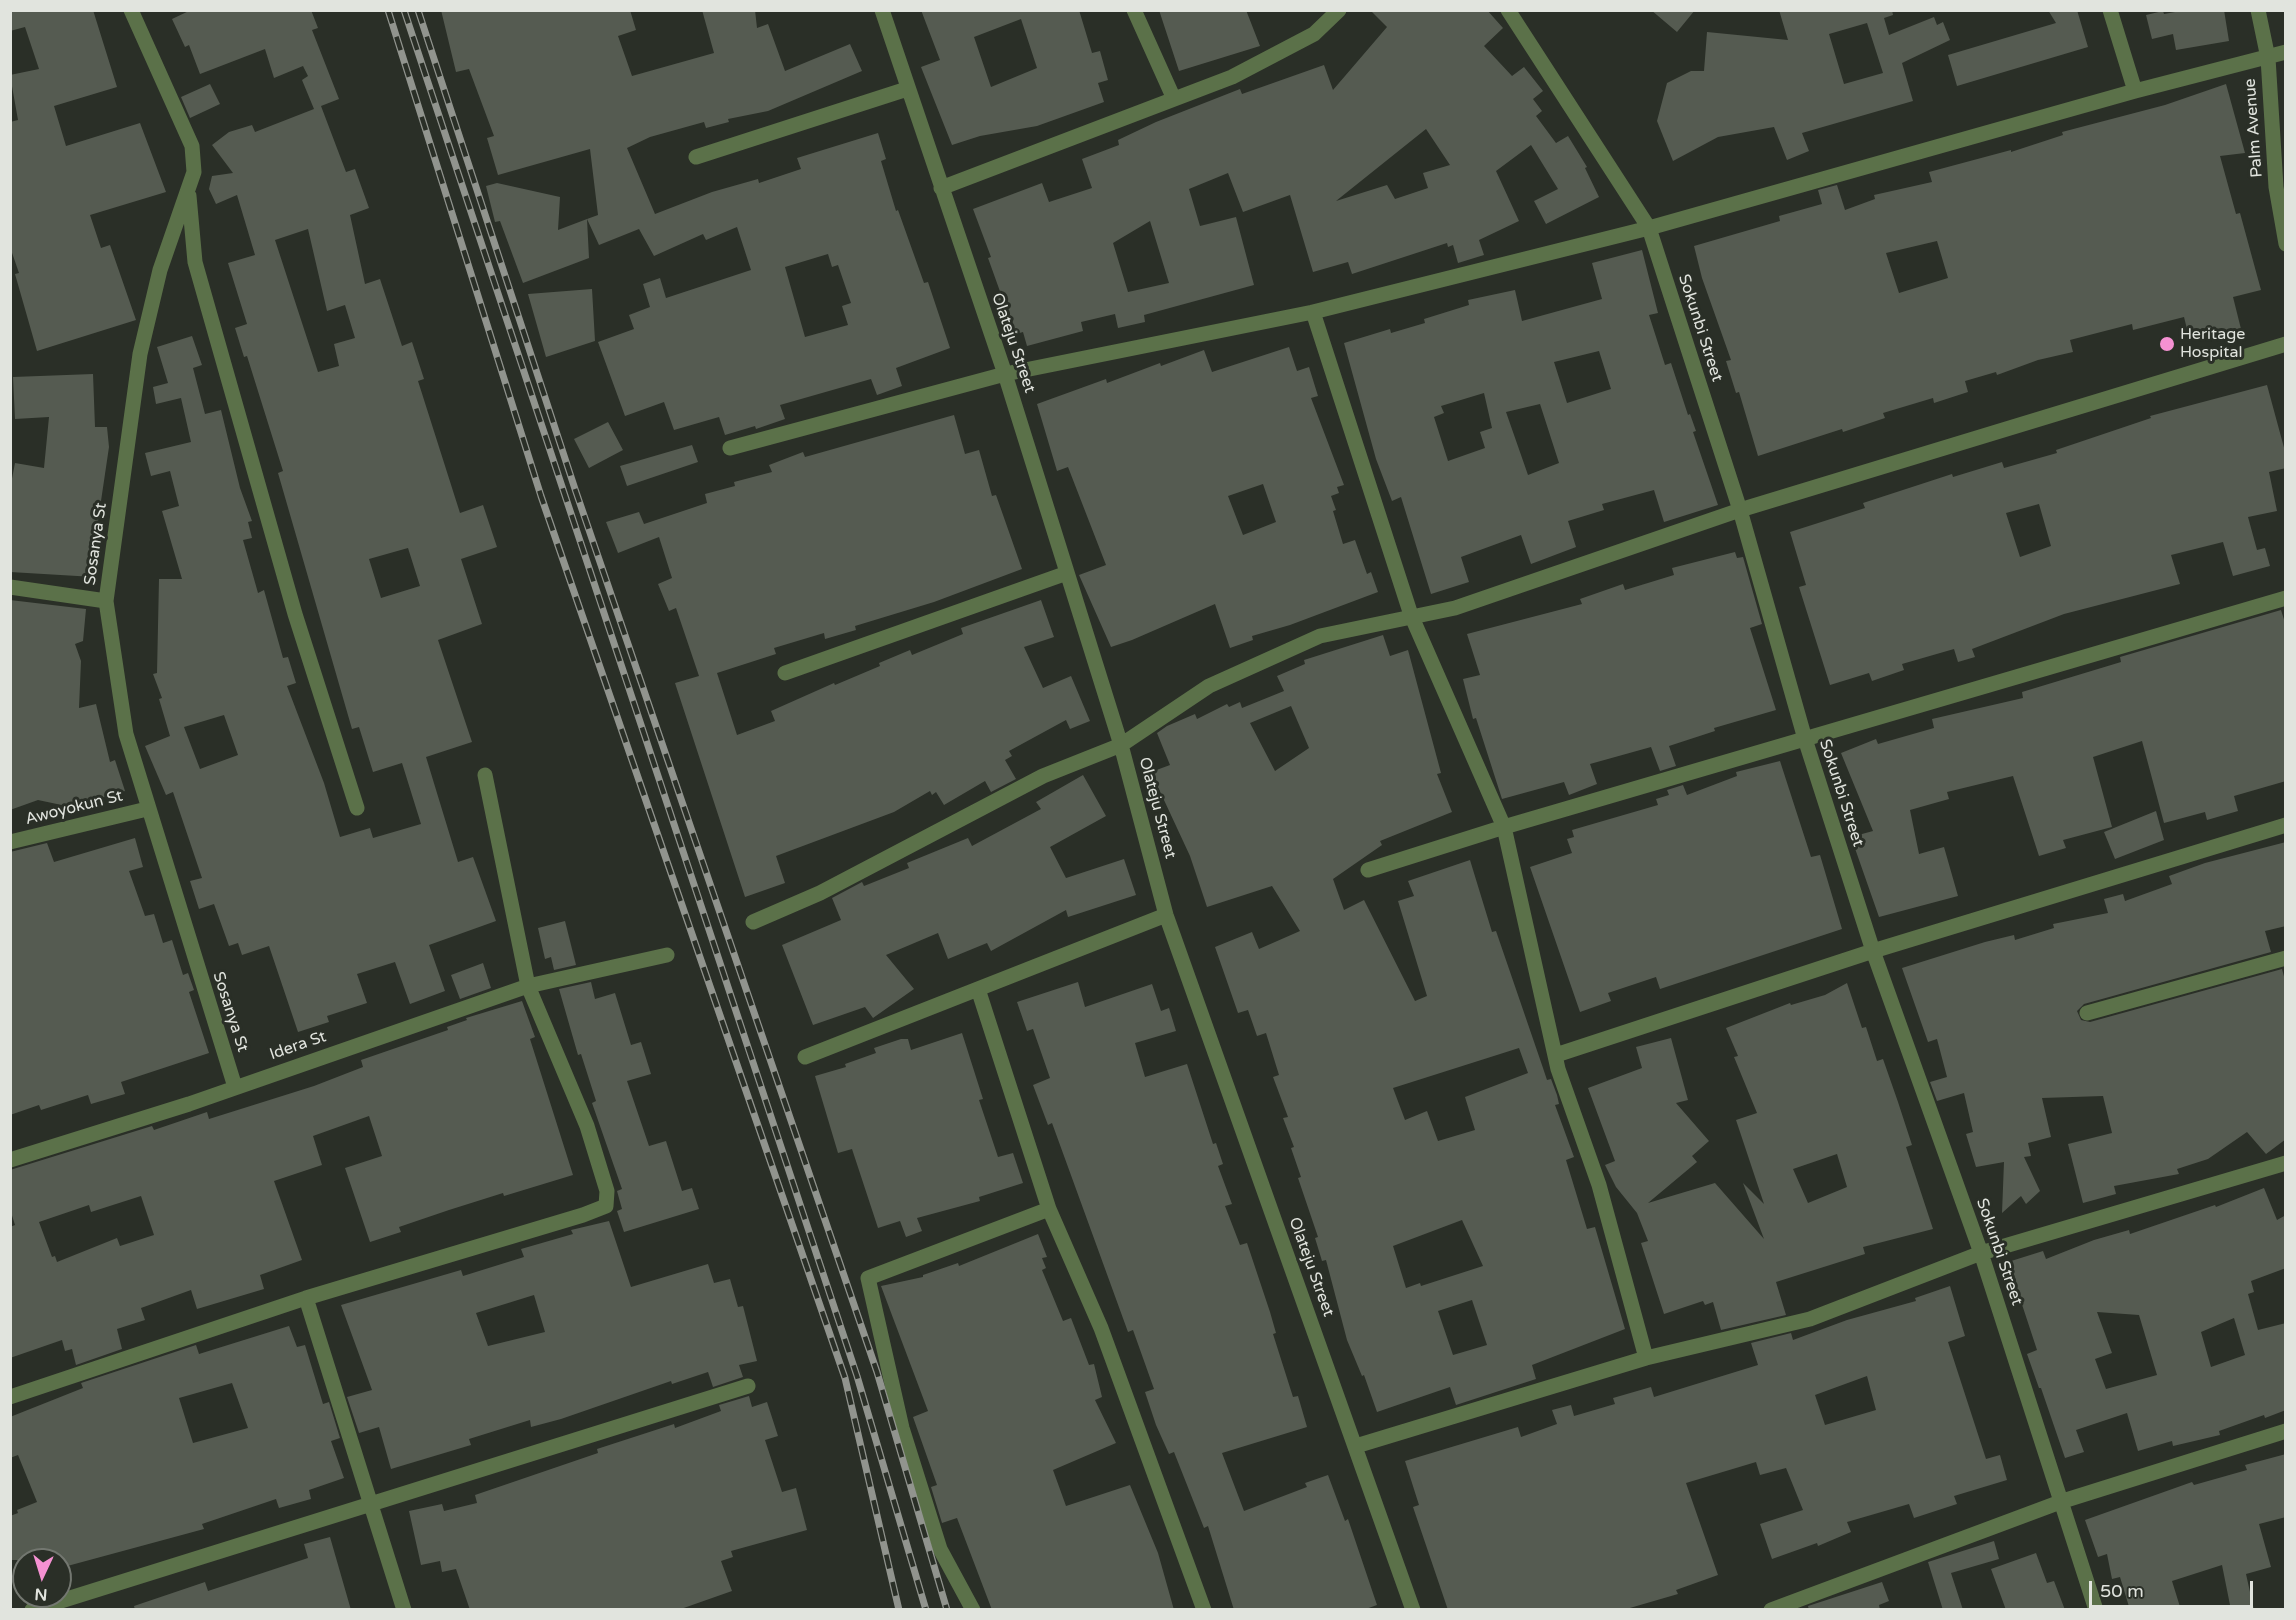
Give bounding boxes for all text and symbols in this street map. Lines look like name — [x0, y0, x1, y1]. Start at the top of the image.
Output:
street label: Palm Avenue — [2241, 78, 2267, 178]
street label: Sokunbi Street — [1674, 272, 1726, 384]
street label: Olateju Street — [987, 291, 1039, 395]
place label: Heritage Hospital — [2180, 325, 2245, 363]
marker: Heritage Hospital — [2158, 335, 2176, 353]
street label: Sosanya St — [81, 502, 111, 586]
street label: Sokunbi Street — [1815, 737, 1867, 849]
street label: Olateju Street — [1134, 755, 1180, 861]
street label: Awoyokun St — [23, 787, 125, 829]
street label: Sosanya St — [208, 970, 252, 1054]
street label: Idera St — [267, 1027, 329, 1065]
street label: Sokunbi Street — [1972, 1196, 2026, 1308]
street label: Olateju Street — [1284, 1215, 1338, 1319]
north arrow — [12, 1548, 72, 1608]
scale bar — [2092, 1569, 2256, 1607]
text: 50 m — [2100, 1580, 2144, 1602]
text: N — [34, 1584, 48, 1604]

